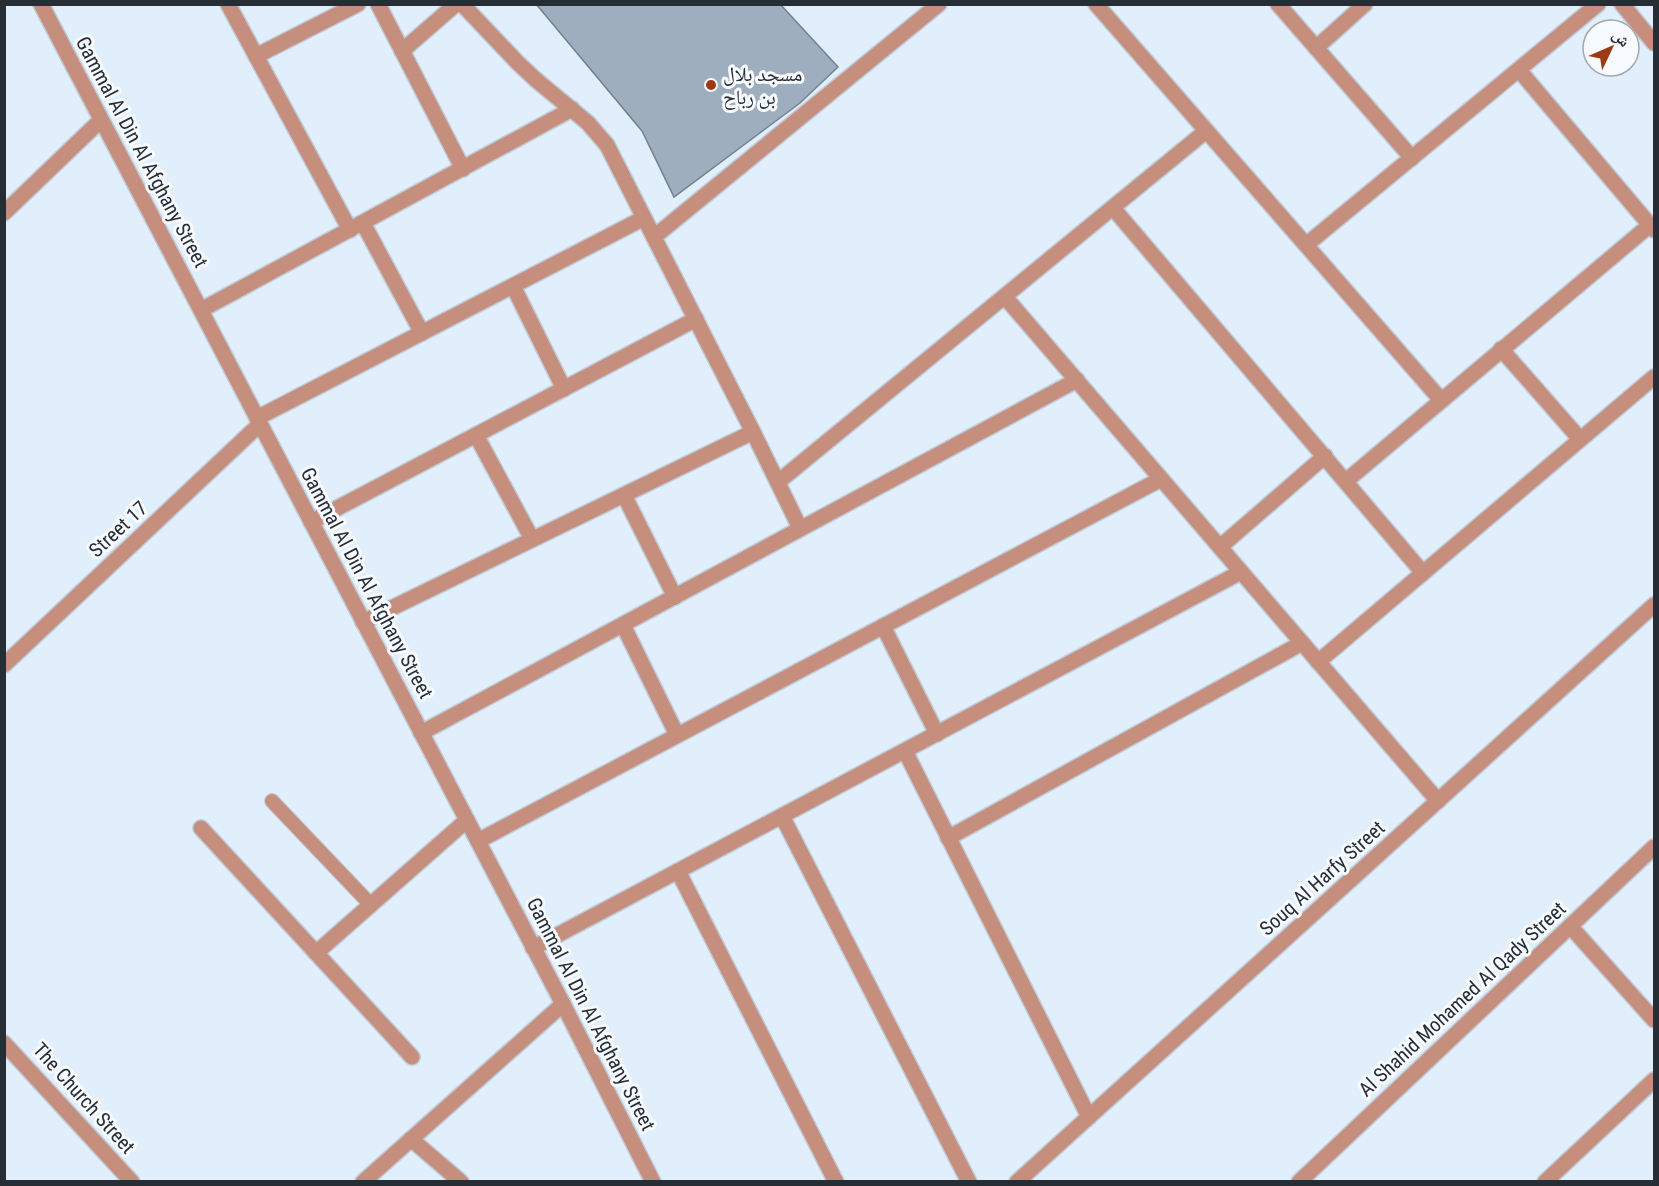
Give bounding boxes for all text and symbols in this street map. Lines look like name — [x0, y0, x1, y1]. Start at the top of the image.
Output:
north arrow — [1581, 18, 1641, 78]
text: ش — [1609, 25, 1634, 51]
street label: Gammal Al Din Al Afghany Street — [71, 32, 213, 272]
place label: مسجد بلال بن رباح — [723, 62, 802, 110]
marker: مسجد بلال بن رباح — [704, 78, 718, 92]
street label: Gammal Al Din Al Afghany Street — [296, 463, 438, 703]
street label: Street 17 — [84, 496, 152, 562]
street label: Souq Al Harfy Street — [1255, 816, 1389, 940]
street label: Gammal Al Din Al Afghany Street — [522, 894, 660, 1135]
street label: Al Shahid Mohamed Al Qady Street — [1353, 897, 1571, 1101]
street label: The Church Street — [28, 1038, 140, 1158]

